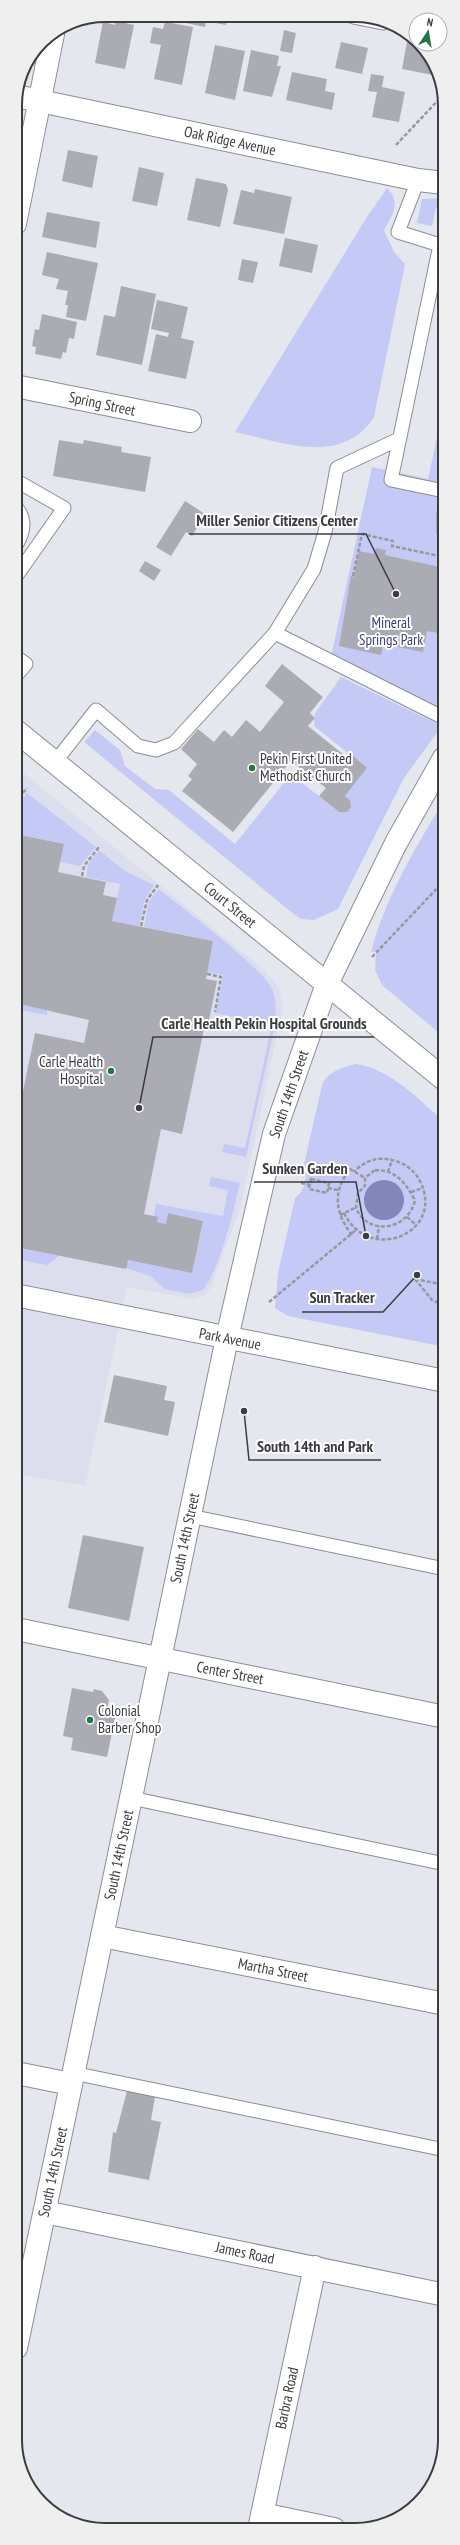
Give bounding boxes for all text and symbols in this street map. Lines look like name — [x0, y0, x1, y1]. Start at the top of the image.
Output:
north arrow — [408, 12, 448, 52]
text: N — [426, 15, 434, 30]
street label: Oak Ridge Avenue — [183, 122, 278, 159]
street label: Spring Street — [67, 387, 137, 420]
callout: Miller Senior Citizens Center — [189, 506, 366, 534]
text: Miller Senior Citizens Center — [196, 510, 358, 530]
park label: Mineral Springs Park — [359, 613, 423, 649]
place label: Pekin First United Methodist Church — [260, 749, 352, 785]
marker: Pekin First United Methodist Church — [247, 763, 257, 773]
street label: Court Street — [200, 878, 260, 932]
callout: Carle Health Pekin Hospital Grounds — [153, 1009, 374, 1037]
text: Carle Health Pekin Hospital Grounds — [161, 1013, 367, 1033]
street label: South 14th Street — [265, 1047, 312, 1140]
place label: Carle Health Hospital — [39, 1052, 103, 1088]
marker: Carle Health Hospital — [106, 1066, 116, 1076]
callout: Sunken Garden — [254, 1154, 356, 1182]
text: Sunken Garden — [262, 1158, 348, 1178]
callout: Sun Tracker — [302, 1284, 383, 1312]
text: Sun Tracker — [309, 1287, 375, 1307]
street label: Park Avenue — [198, 1323, 263, 1354]
callout: South 14th and Park — [249, 1432, 381, 1460]
text: South 14th and Park — [257, 1436, 373, 1456]
street label: South 14th Street — [166, 1491, 203, 1585]
street label: Center Street — [195, 1657, 265, 1688]
place label: Colonial Barber Shop — [98, 1701, 161, 1737]
marker: Colonial Barber Shop — [85, 1715, 95, 1725]
street label: South 14th Street — [100, 1808, 137, 1902]
street label: Martha Street — [236, 1953, 310, 1986]
street label: South 14th Street — [34, 2125, 71, 2219]
street label: James Road — [213, 2237, 276, 2268]
street label: Barbra Road — [271, 2365, 302, 2430]

